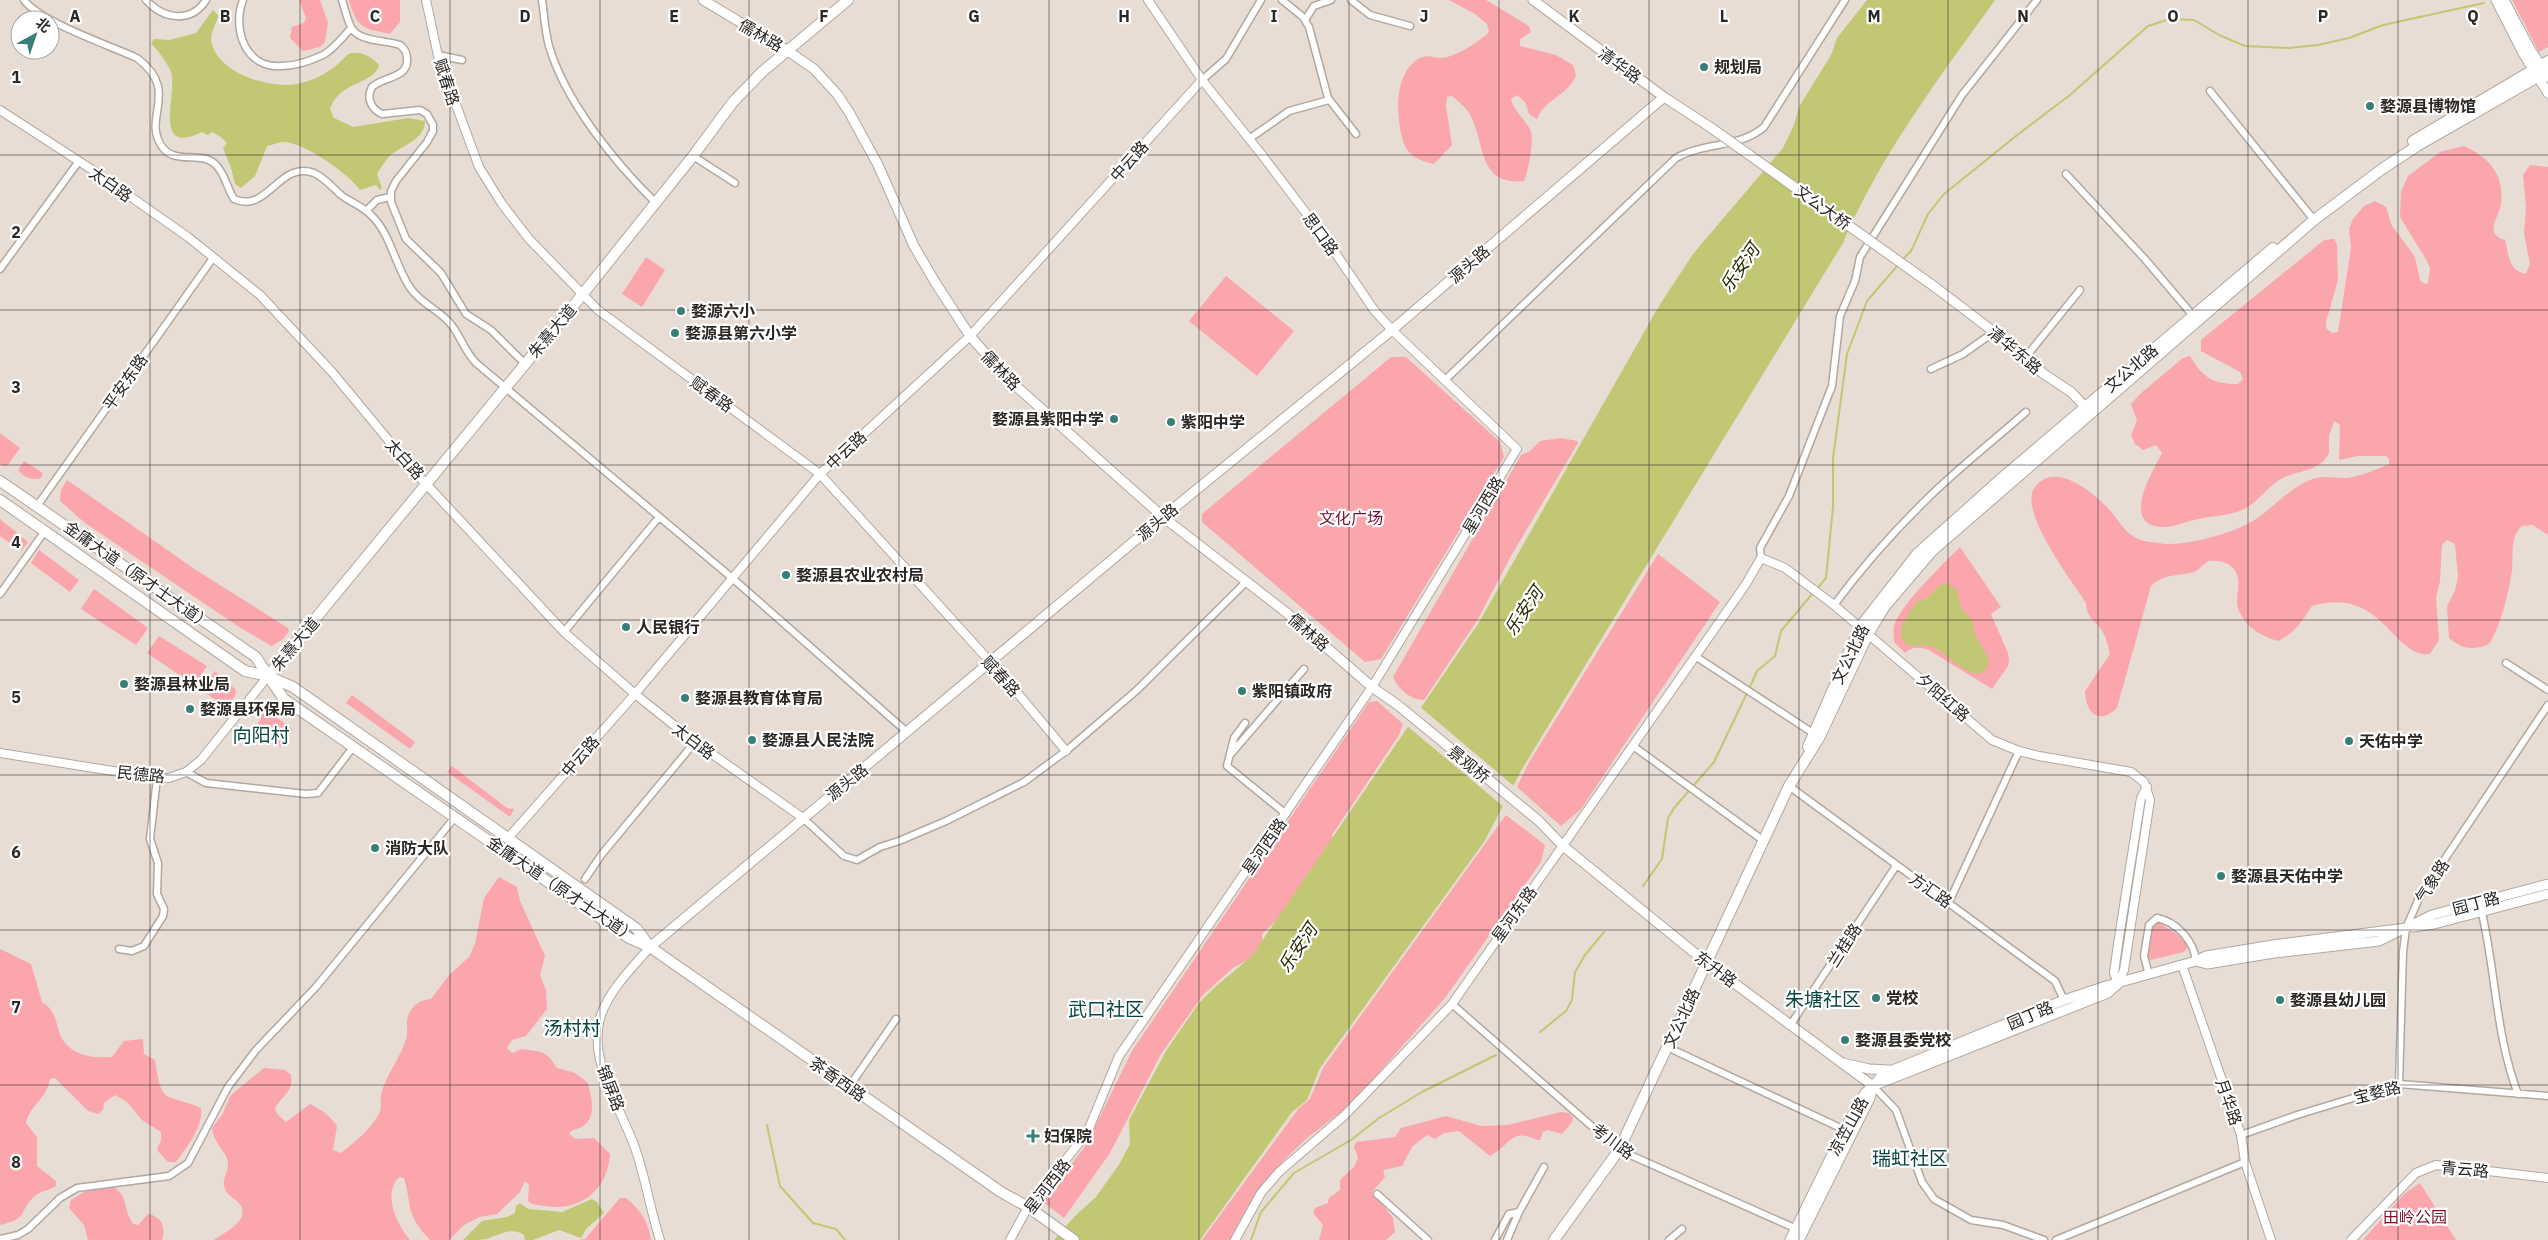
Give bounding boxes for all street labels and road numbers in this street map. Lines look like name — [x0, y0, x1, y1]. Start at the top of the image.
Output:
street label: 儒林路 — [735, 14, 787, 56]
street label: 清华路 — [1595, 43, 1645, 87]
street label: 赋春路 — [430, 56, 464, 108]
street label: 中云路 — [1106, 136, 1152, 186]
street label: 太白路 — [86, 162, 136, 206]
street label: 文公大桥 — [1791, 180, 1855, 234]
street label: 思口路 — [1299, 209, 1343, 259]
street label: 源头路 — [1444, 241, 1494, 287]
street label: 朱熹大道 — [524, 300, 580, 362]
street label: 清华东路 — [1984, 322, 2046, 378]
street label: 文公北路 — [2100, 340, 2162, 396]
street label: 儒林路 — [977, 346, 1025, 394]
street label: 平安东路 — [98, 350, 152, 414]
street label: 赋春路 — [687, 372, 737, 416]
street label: 中云路 — [822, 426, 870, 474]
street label: 太白路 — [382, 434, 428, 484]
street label: 星河西路 — [1458, 472, 1508, 538]
street label: 源头路 — [1132, 499, 1182, 545]
street label: 金庸大道（原才士大道） — [60, 516, 216, 634]
street label: 儒林路 — [1284, 609, 1334, 655]
street label: 朱熹大道 — [267, 613, 323, 675]
street label: 文公北路 — [1827, 621, 1873, 687]
street label: 赋春路 — [978, 651, 1024, 701]
street label: 夕阳红路 — [1912, 668, 1974, 726]
street label: 太白路 — [669, 719, 719, 763]
street label: 中云路 — [557, 731, 603, 781]
street label: 景观桥 — [1444, 741, 1494, 787]
street label: 源头路 — [822, 759, 872, 805]
street label: 民德路 — [116, 762, 166, 786]
street label: 星河西路 — [1237, 814, 1291, 878]
street label: 金庸大道（原才士大道） — [483, 831, 641, 947]
street label: 气象路 — [2411, 855, 2453, 907]
street label: 方汇路 — [1906, 868, 1956, 912]
street label: 星河东路 — [1487, 882, 1541, 946]
street label: 园丁路 — [2450, 887, 2502, 919]
street label: 兰桂路 — [1823, 919, 1865, 971]
street label: 东升路 — [1691, 947, 1741, 991]
street label: 文公北路 — [1658, 985, 1704, 1051]
street label: 园丁路 — [2004, 996, 2056, 1034]
street label: 茶香西路 — [806, 1052, 870, 1106]
street label: 锦屏路 — [593, 1062, 629, 1114]
street label: 月华路 — [2212, 1076, 2246, 1128]
street label: 宝婺路 — [2351, 1076, 2403, 1108]
street label: 凉笠山路 — [1824, 1093, 1872, 1159]
street label: 考川路 — [1588, 1119, 1638, 1163]
street label: 星河西路 — [1019, 1155, 1075, 1217]
street label: 青云路 — [2440, 1157, 2490, 1181]

